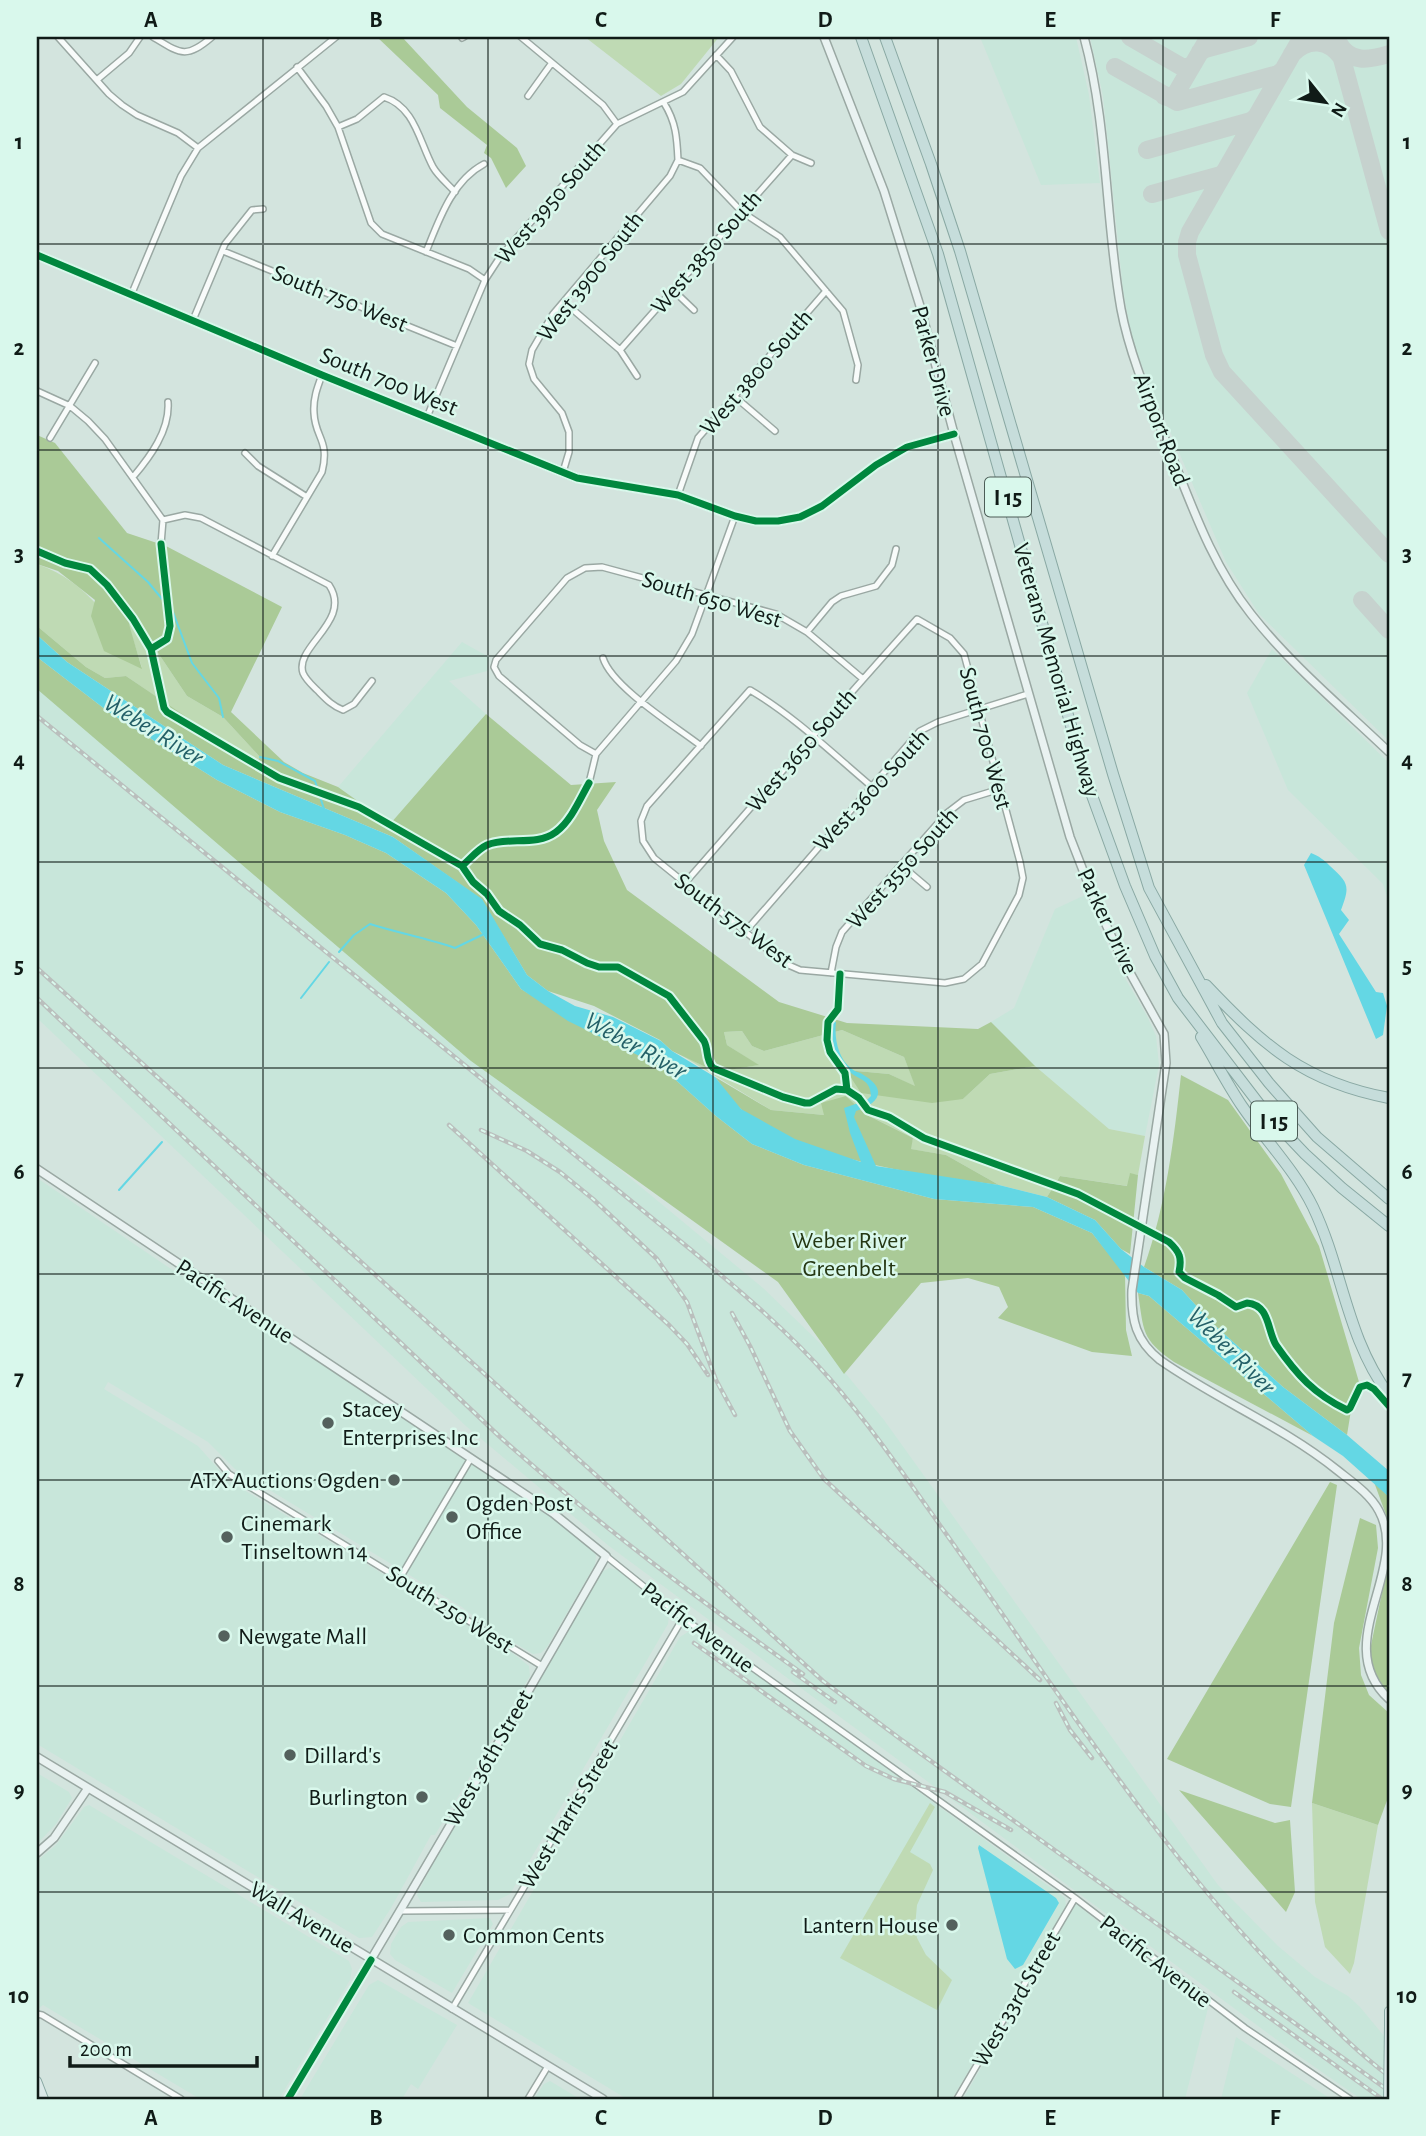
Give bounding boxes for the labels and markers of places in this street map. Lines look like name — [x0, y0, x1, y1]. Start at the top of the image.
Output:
place label: Stacey Enterprises Inc — [342, 1398, 478, 1450]
marker: Stacey Enterprises Inc — [320, 1415, 336, 1431]
place label: ATX Auctions Ogden — [190, 1469, 380, 1493]
marker: ATX Auctions Ogden — [386, 1472, 402, 1488]
place label: Ogden Post Office — [466, 1492, 573, 1544]
marker: Ogden Post Office — [444, 1509, 460, 1525]
place label: Cinemark Tinseltown 14 — [241, 1512, 368, 1564]
marker: Cinemark Tinseltown 14 — [219, 1529, 235, 1545]
place label: Newgate Mall — [238, 1625, 367, 1649]
marker: Newgate Mall — [216, 1628, 232, 1644]
place label: Dillard's — [304, 1744, 381, 1768]
marker: Dillard's — [282, 1747, 298, 1763]
place label: Burlington — [308, 1786, 408, 1810]
marker: Burlington — [414, 1789, 430, 1805]
place label: Lantern House — [802, 1914, 938, 1938]
marker: Lantern House — [944, 1917, 960, 1933]
place label: Common Cents — [463, 1924, 605, 1948]
marker: Common Cents — [441, 1927, 457, 1943]

